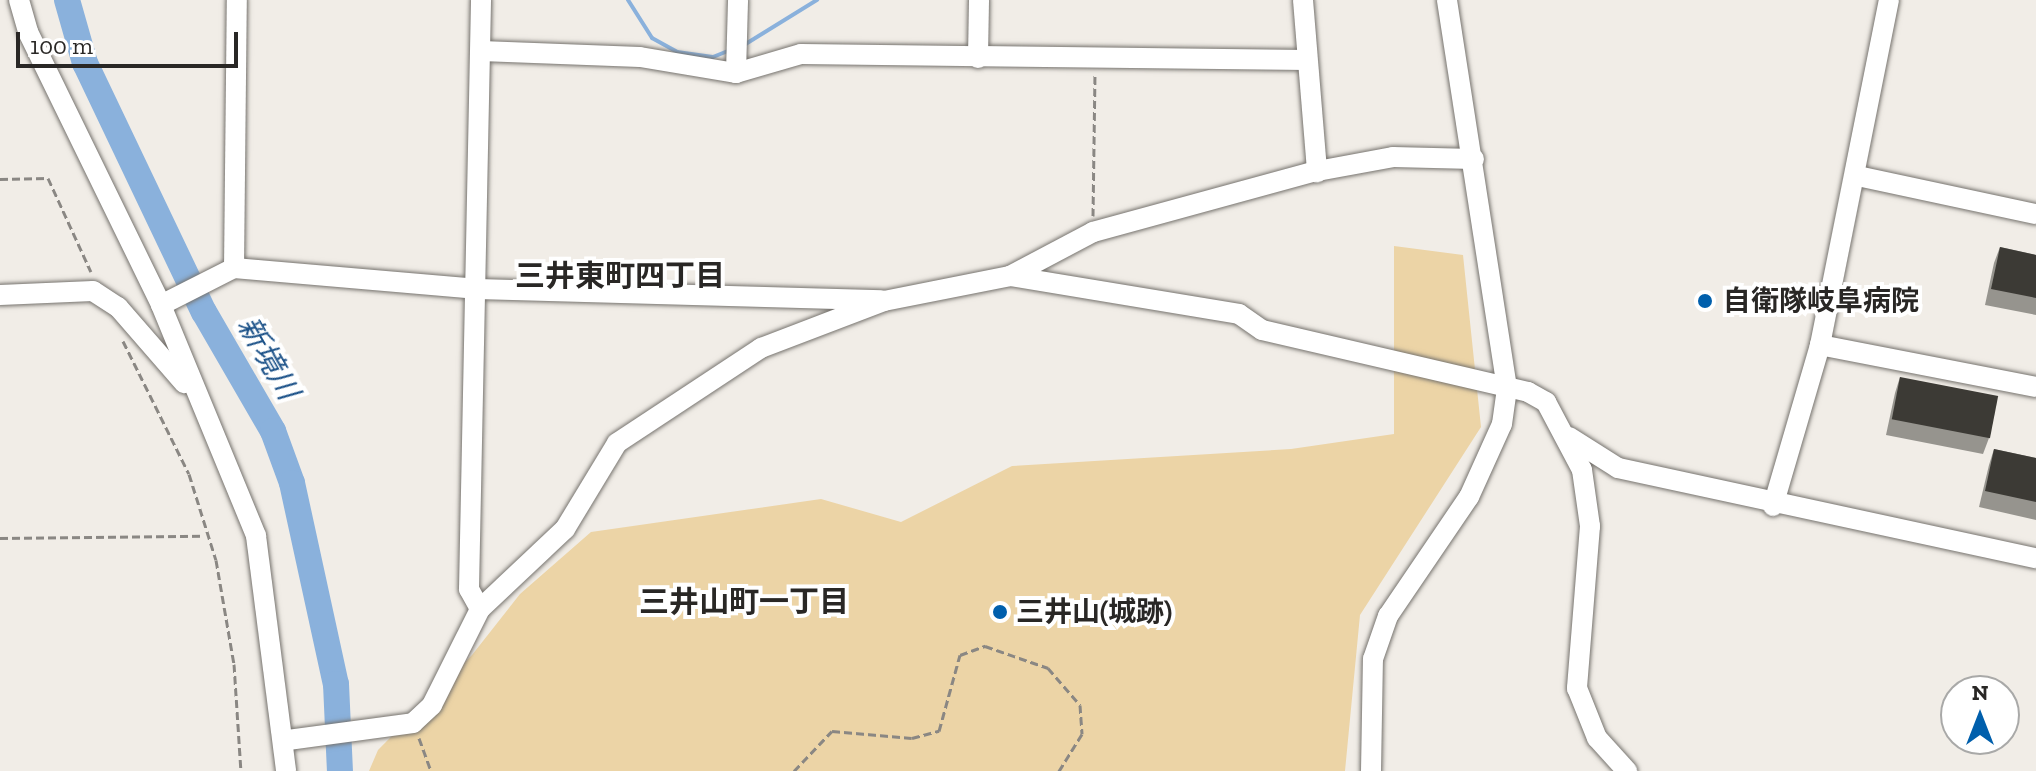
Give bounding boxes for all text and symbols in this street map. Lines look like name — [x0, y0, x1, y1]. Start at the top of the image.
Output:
scale bar — [20, 16, 242, 66]
text: 100 m — [30, 31, 93, 60]
district label: 三井東町四丁目 — [515, 258, 725, 294]
place label: 自衛隊岐阜病院 — [1723, 284, 1919, 318]
marker: 自衛隊岐阜病院 — [1694, 290, 1716, 312]
water label: 新境川 — [230, 310, 306, 406]
district label: 三井山町一丁目 — [639, 584, 849, 620]
place label: 三井山(城跡) — [1016, 595, 1172, 629]
marker: 三井山(城跡) — [991, 603, 1009, 621]
north arrow — [1940, 675, 2020, 755]
text: N — [1972, 679, 1988, 706]

